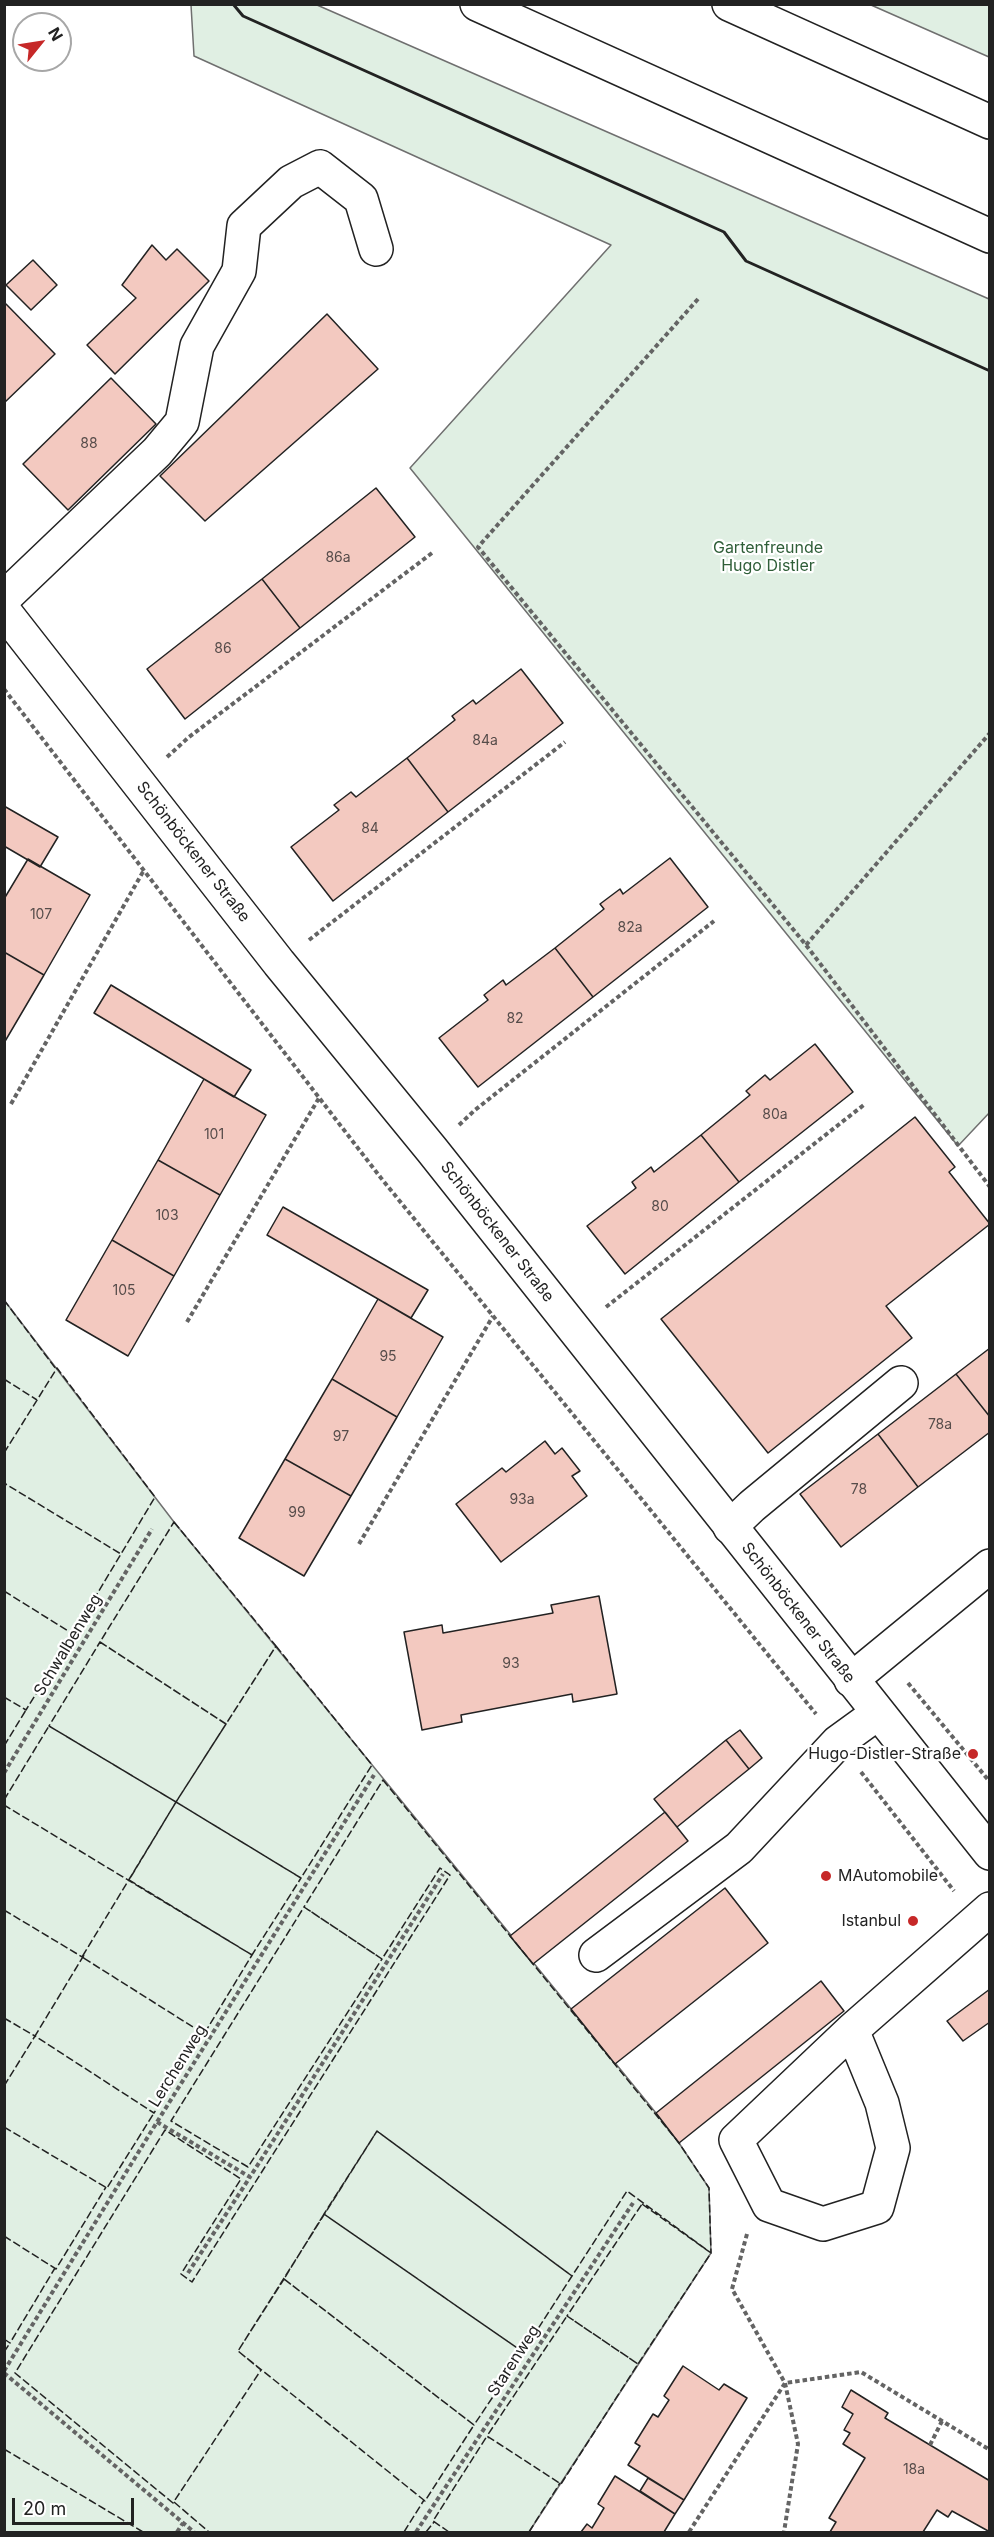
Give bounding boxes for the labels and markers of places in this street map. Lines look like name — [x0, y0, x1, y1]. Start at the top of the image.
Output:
place label: Hugo-Distler-Straße — [808, 1744, 961, 1764]
marker: Hugo-Distler-Straße — [966, 1747, 980, 1761]
place label: MAutomobile — [838, 1866, 938, 1886]
marker: MAutomobile — [819, 1869, 833, 1883]
place label: Istanbul — [841, 1911, 901, 1931]
marker: Istanbul — [906, 1914, 920, 1928]

